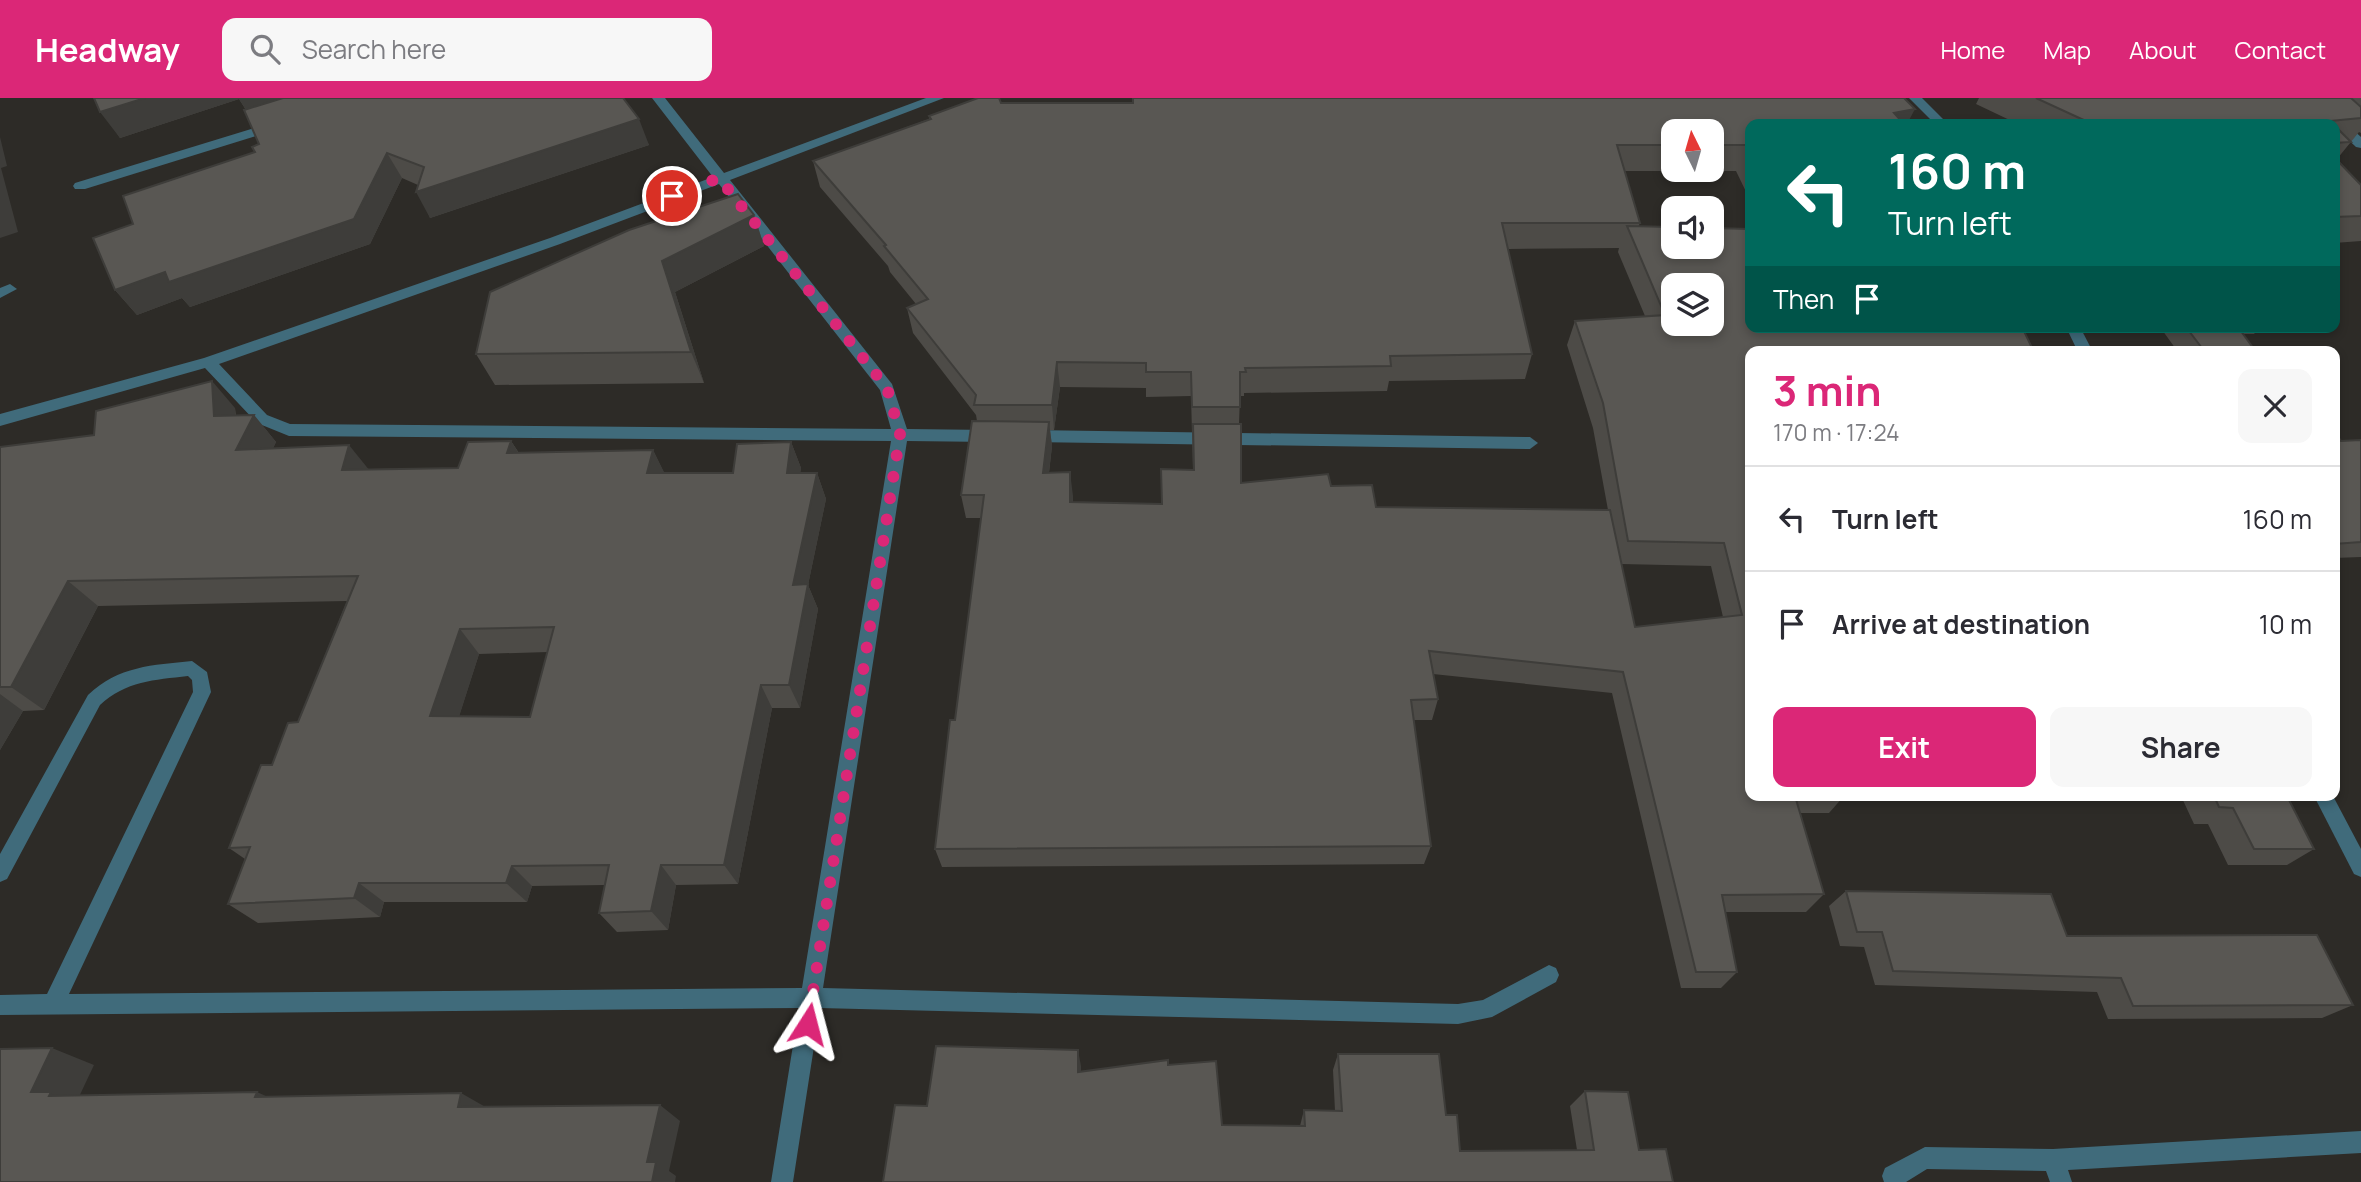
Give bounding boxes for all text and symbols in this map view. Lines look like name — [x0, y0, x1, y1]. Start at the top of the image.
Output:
search box — [222, 18, 712, 81]
text: Headway — [35, 27, 180, 72]
icon: search — [246, 30, 284, 68]
text: Search here — [302, 31, 446, 67]
text: Home — [1940, 33, 2005, 66]
text: Map — [2043, 33, 2091, 66]
text: About — [2129, 33, 2197, 66]
text: Contact — [2235, 33, 2326, 66]
north arrow — [1661, 119, 1724, 182]
map controls — [1661, 119, 1724, 336]
text: 160 m — [1888, 137, 2026, 204]
icon: left — [1773, 147, 1864, 238]
pin — [642, 166, 702, 226]
icon: arrive — [653, 177, 691, 215]
button: sound — [1661, 196, 1724, 259]
text: Turn left — [1888, 201, 2012, 245]
button: layers — [1661, 273, 1724, 336]
icon: arrive — [1848, 280, 1886, 318]
text: Then — [1773, 281, 1834, 317]
text: 3 min — [1773, 361, 1882, 419]
button: close — [2238, 369, 2312, 443]
text: 170 m · 17:24 — [1773, 416, 1900, 448]
icon: left — [1773, 500, 1811, 538]
text: Turn left — [1832, 501, 1939, 537]
text: 160 m — [2243, 501, 2312, 537]
icon: arrive — [1773, 605, 1811, 643]
text: Arrive at destination — [1832, 606, 2090, 642]
text: 10 m — [2259, 606, 2312, 642]
button: Exit — [1773, 707, 2036, 787]
button: Share — [2050, 707, 2312, 787]
position arrow — [771, 987, 845, 1061]

